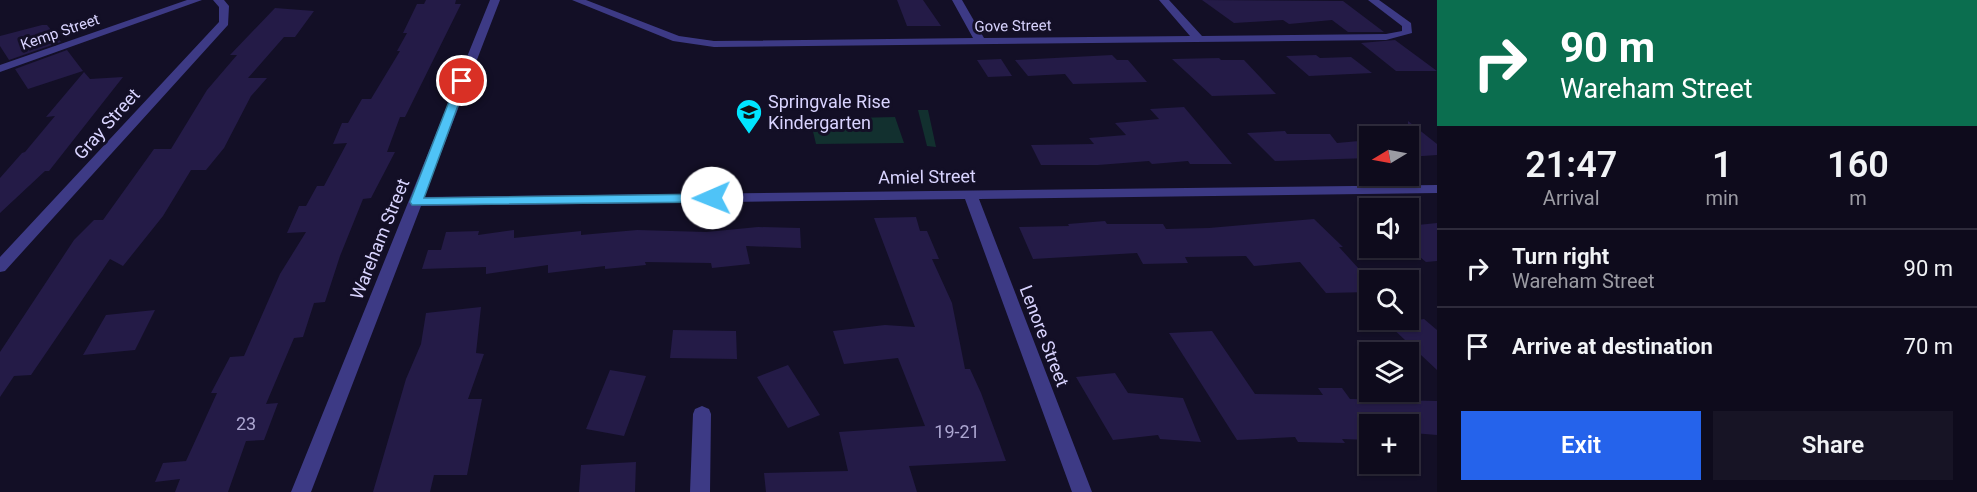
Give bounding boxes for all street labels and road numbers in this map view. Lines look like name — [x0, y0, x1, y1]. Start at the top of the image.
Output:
street label: Kemp Street — [18, 10, 102, 54]
street label: Gove Street — [974, 16, 1052, 36]
street label: Gray Street — [69, 84, 144, 163]
street label: Amiel Street — [878, 165, 976, 188]
street label: Wareham Street — [346, 175, 413, 302]
street label: Lenore Street — [1016, 282, 1073, 390]

